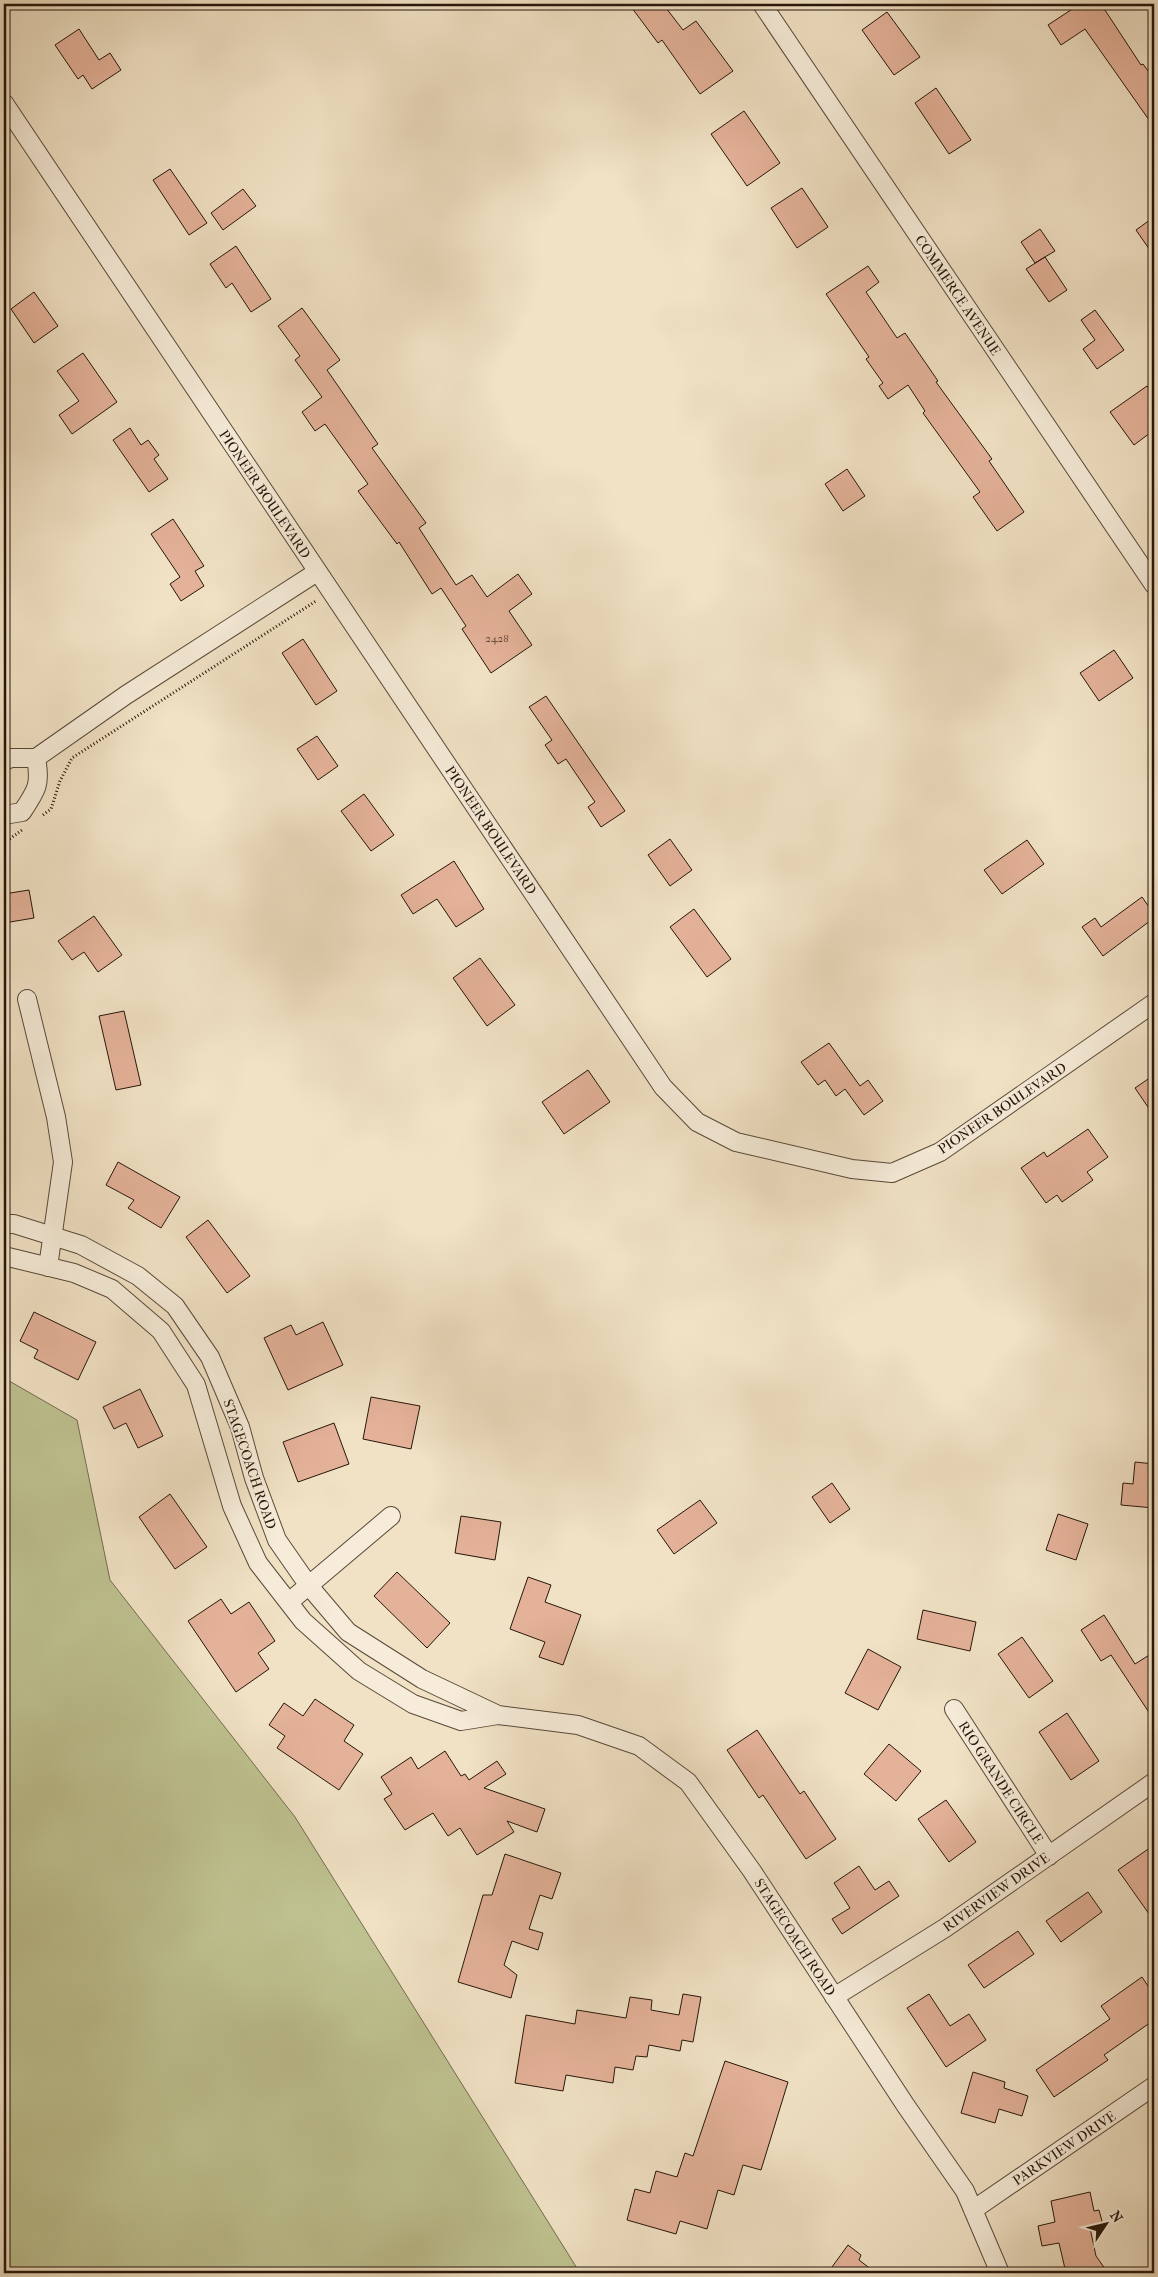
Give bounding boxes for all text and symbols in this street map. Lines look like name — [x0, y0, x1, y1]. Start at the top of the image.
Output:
street label: COMMERCE AVENUE — [911, 232, 1004, 359]
street label: PIONEER BOULEVARD — [215, 427, 314, 562]
house number: 2428 — [485, 632, 509, 645]
street label: PIONEER BOULEVARD — [441, 763, 540, 898]
street label: PIONEER BOULEVARD — [935, 1059, 1070, 1158]
street label: STAGECOACH ROAD — [219, 1397, 280, 1532]
street label: RIO GRANDE CIRCLE — [955, 1718, 1047, 1847]
street label: RIVERVIEW DRIVE — [940, 1849, 1053, 1936]
street label: STAGECOACH ROAD — [750, 1875, 839, 1999]
street label: PARKVIEW DRIVE — [1009, 2107, 1119, 2189]
north arrow — [1080, 2200, 1130, 2250]
text: N — [1106, 2208, 1126, 2226]

